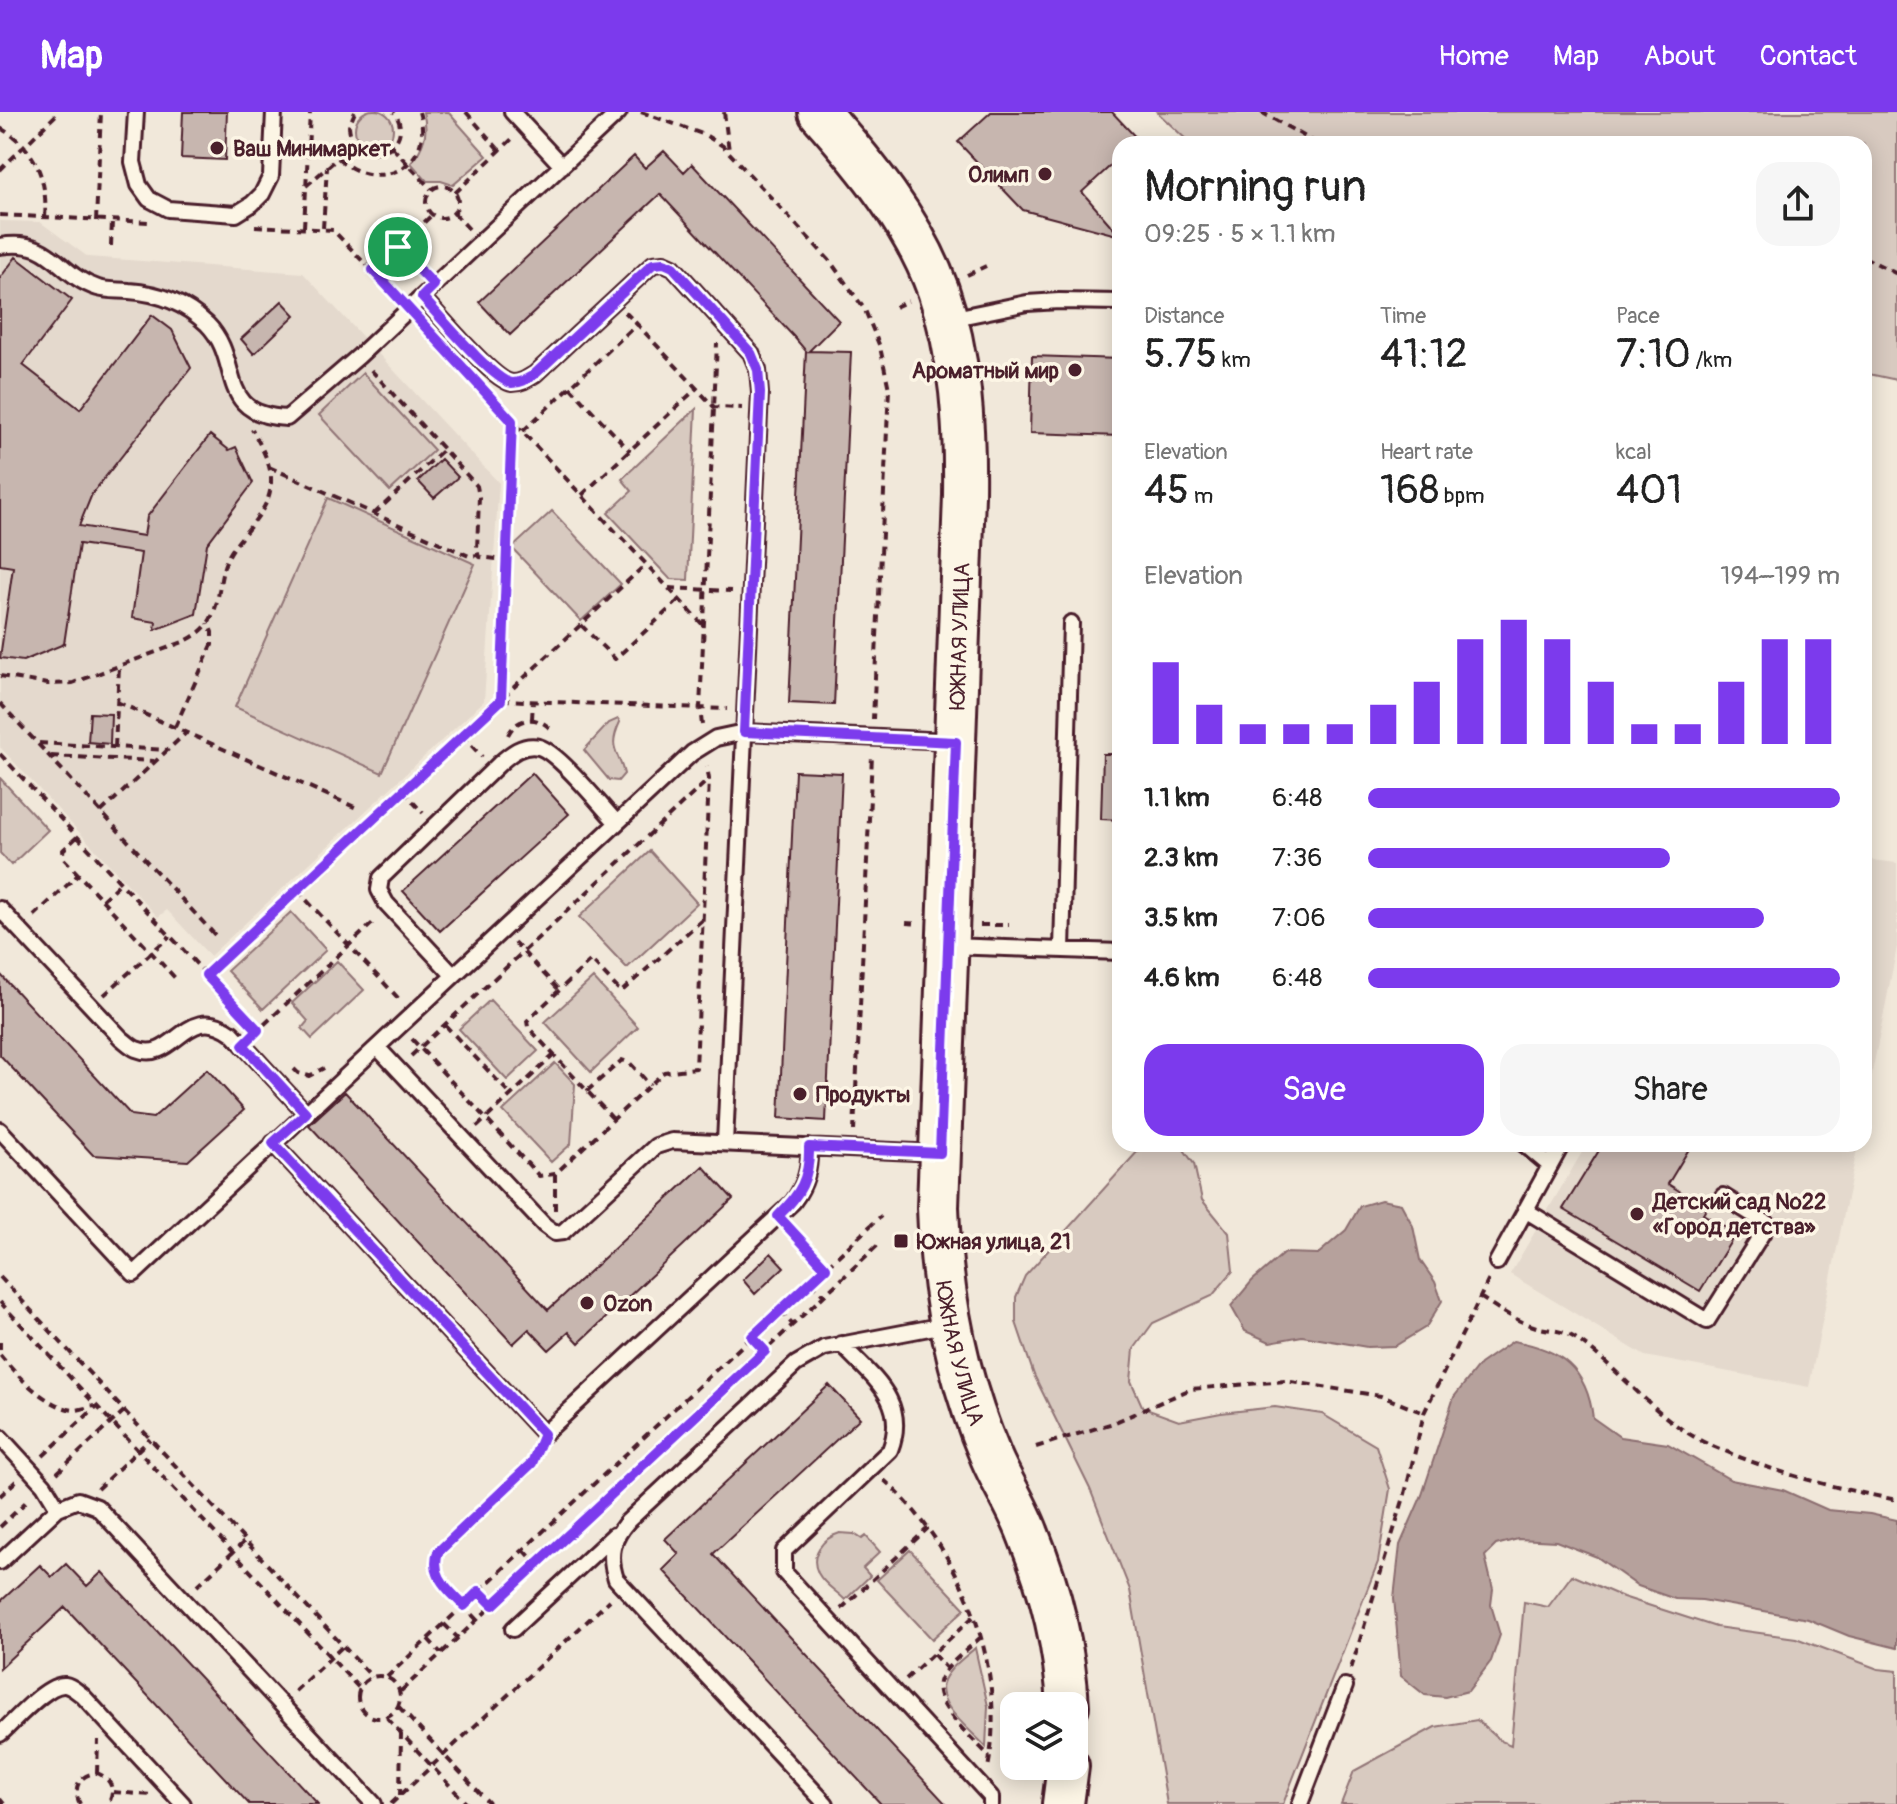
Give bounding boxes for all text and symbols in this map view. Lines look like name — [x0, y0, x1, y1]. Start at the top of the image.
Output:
text: Map — [40, 32, 103, 80]
text: Home — [1438, 39, 1509, 74]
text: Map — [1553, 39, 1599, 74]
text: About — [1643, 39, 1716, 74]
text: Contact — [1760, 39, 1857, 74]
place label: Ваш Минимаркет — [233, 135, 392, 163]
marker: Ваш Минимаркет — [208, 139, 226, 157]
text: Morning run — [1144, 160, 1367, 215]
place label: Олимп — [968, 161, 1029, 189]
button: share — [1756, 162, 1840, 246]
marker: Олимп — [1036, 165, 1054, 183]
pin — [364, 213, 432, 281]
text: 09:25 · 5 × 1.1 km — [1144, 218, 1336, 250]
icon: arrive — [376, 225, 420, 269]
text: Distance — [1144, 302, 1224, 330]
text: Time — [1380, 302, 1426, 330]
text: Pace — [1616, 302, 1660, 330]
text: 5.75 — [1144, 330, 1217, 379]
text: 41:12 — [1380, 330, 1468, 379]
text: 7:10 — [1616, 330, 1691, 379]
text: km — [1217, 346, 1251, 374]
text: /km — [1691, 346, 1732, 374]
place label: Ароматный мир — [912, 357, 1059, 385]
marker: Ароматный мир — [1066, 361, 1084, 379]
text: Elevation — [1144, 438, 1228, 466]
text: Heart rate — [1380, 438, 1473, 466]
text: kcal — [1616, 438, 1652, 466]
text: 45 — [1144, 466, 1189, 515]
text: 168 — [1380, 466, 1439, 515]
text: 401 — [1616, 466, 1682, 515]
text: m — [1189, 482, 1213, 510]
text: bpm — [1439, 482, 1485, 510]
text: Elevation — [1144, 560, 1243, 592]
text: 194–199 m — [1720, 560, 1840, 592]
street label: ЮЖНАЯ УЛИЦА — [943, 562, 977, 710]
text: 1.1 km — [1144, 782, 1210, 814]
text: 6:48 — [1272, 782, 1322, 814]
text: 2.3 km — [1144, 842, 1218, 874]
text: 7:36 — [1272, 842, 1322, 874]
text: 3.5 km — [1144, 902, 1218, 934]
text: 7:06 — [1272, 902, 1326, 934]
text: 4.6 km — [1144, 962, 1219, 994]
text: 6:48 — [1272, 962, 1322, 994]
button: Save — [1144, 1044, 1484, 1136]
button: Share — [1500, 1044, 1840, 1136]
place label: Продукты — [816, 1081, 911, 1109]
marker: Продукты — [791, 1085, 809, 1103]
place label: Детский сад №22 «Город детства» — [1651, 1188, 1826, 1241]
marker: Детский сад №22 «Город детства» — [1628, 1205, 1646, 1223]
place label: Южная улица, 21 — [916, 1228, 1071, 1256]
marker: Южная улица, 21 — [892, 1232, 910, 1250]
street label: ЮЖНАЯ УЛИЦА — [929, 1280, 990, 1430]
place label: Ozon — [603, 1290, 652, 1318]
marker: Ozon — [578, 1294, 596, 1312]
map controls — [1000, 1692, 1088, 1780]
button: layers — [1000, 1692, 1088, 1780]

